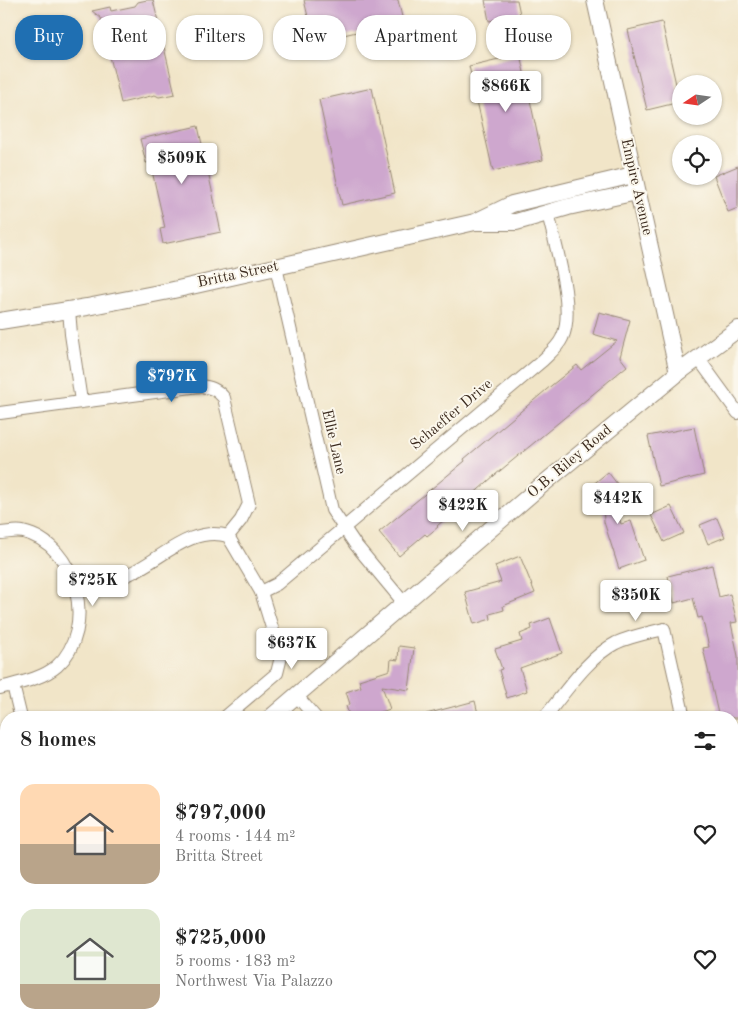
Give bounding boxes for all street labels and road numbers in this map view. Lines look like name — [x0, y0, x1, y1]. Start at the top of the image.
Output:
street label: Empire Avenue — [618, 137, 654, 237]
street label: Britta Street — [196, 259, 280, 291]
street label: Schaeffer Drive — [408, 377, 496, 453]
street label: Ellie Lane — [318, 408, 348, 476]
street label: O.B. Riley Road — [525, 422, 615, 501]

